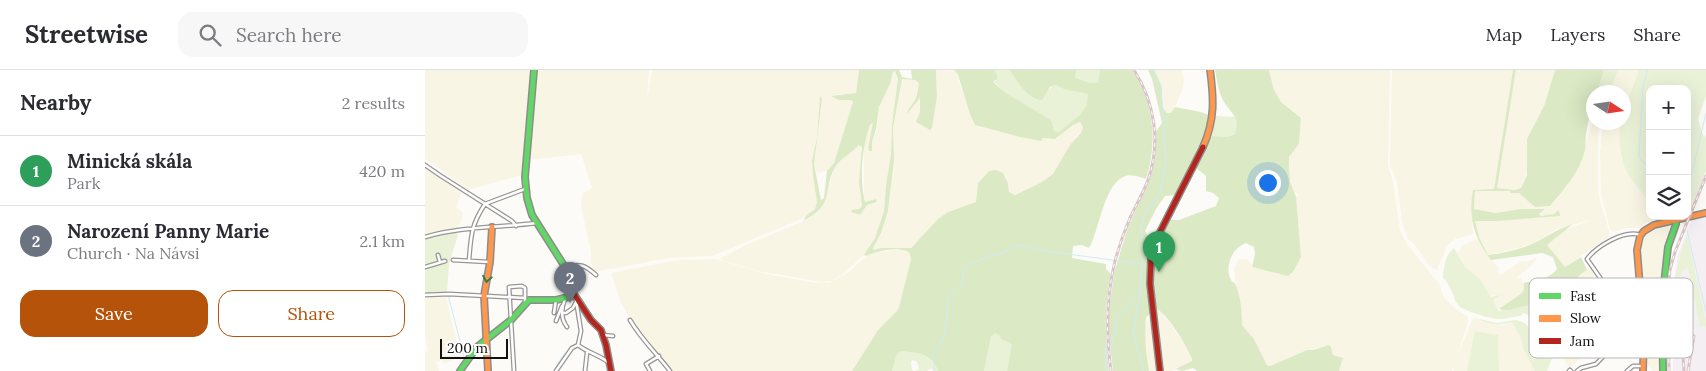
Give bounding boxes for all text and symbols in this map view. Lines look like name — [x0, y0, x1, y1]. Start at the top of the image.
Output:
search box — [178, 12, 528, 57]
text: Streetwise — [25, 19, 148, 50]
icon: search — [196, 21, 224, 49]
text: Search here — [236, 23, 342, 47]
text: Map — [1486, 23, 1522, 46]
text: Layers — [1550, 23, 1605, 46]
text: Share — [1633, 23, 1681, 46]
north arrow — [1586, 85, 1631, 130]
map controls — [1646, 85, 1691, 220]
button: + — [1646, 85, 1691, 130]
text: Nearby — [20, 89, 91, 116]
text: 2 results — [342, 93, 405, 113]
button: − — [1646, 130, 1691, 175]
text: Minická skála — [67, 149, 192, 173]
text: 1 — [33, 161, 39, 181]
text: 420 m — [359, 161, 405, 181]
your location — [1255, 170, 1281, 196]
text: Park — [67, 173, 100, 193]
button: layers — [1646, 175, 1691, 220]
text: Narození Panny Marie — [67, 219, 269, 243]
text: 2 — [32, 231, 40, 251]
text: 2.1 km — [360, 231, 405, 251]
pin: 1 — [1143, 231, 1175, 272]
text: Church · Na Návsi — [67, 243, 199, 263]
pin: 2 — [554, 262, 586, 303]
one-way arrow — [482, 275, 492, 283]
legend — [1529, 278, 1693, 358]
text: Fast — [1570, 287, 1597, 305]
button: Save — [20, 290, 208, 337]
button: Share — [218, 290, 405, 337]
text: Slow — [1570, 309, 1602, 327]
text: Jam — [1569, 332, 1595, 350]
scale bar — [440, 336, 507, 359]
text: 200 m — [447, 339, 488, 357]

